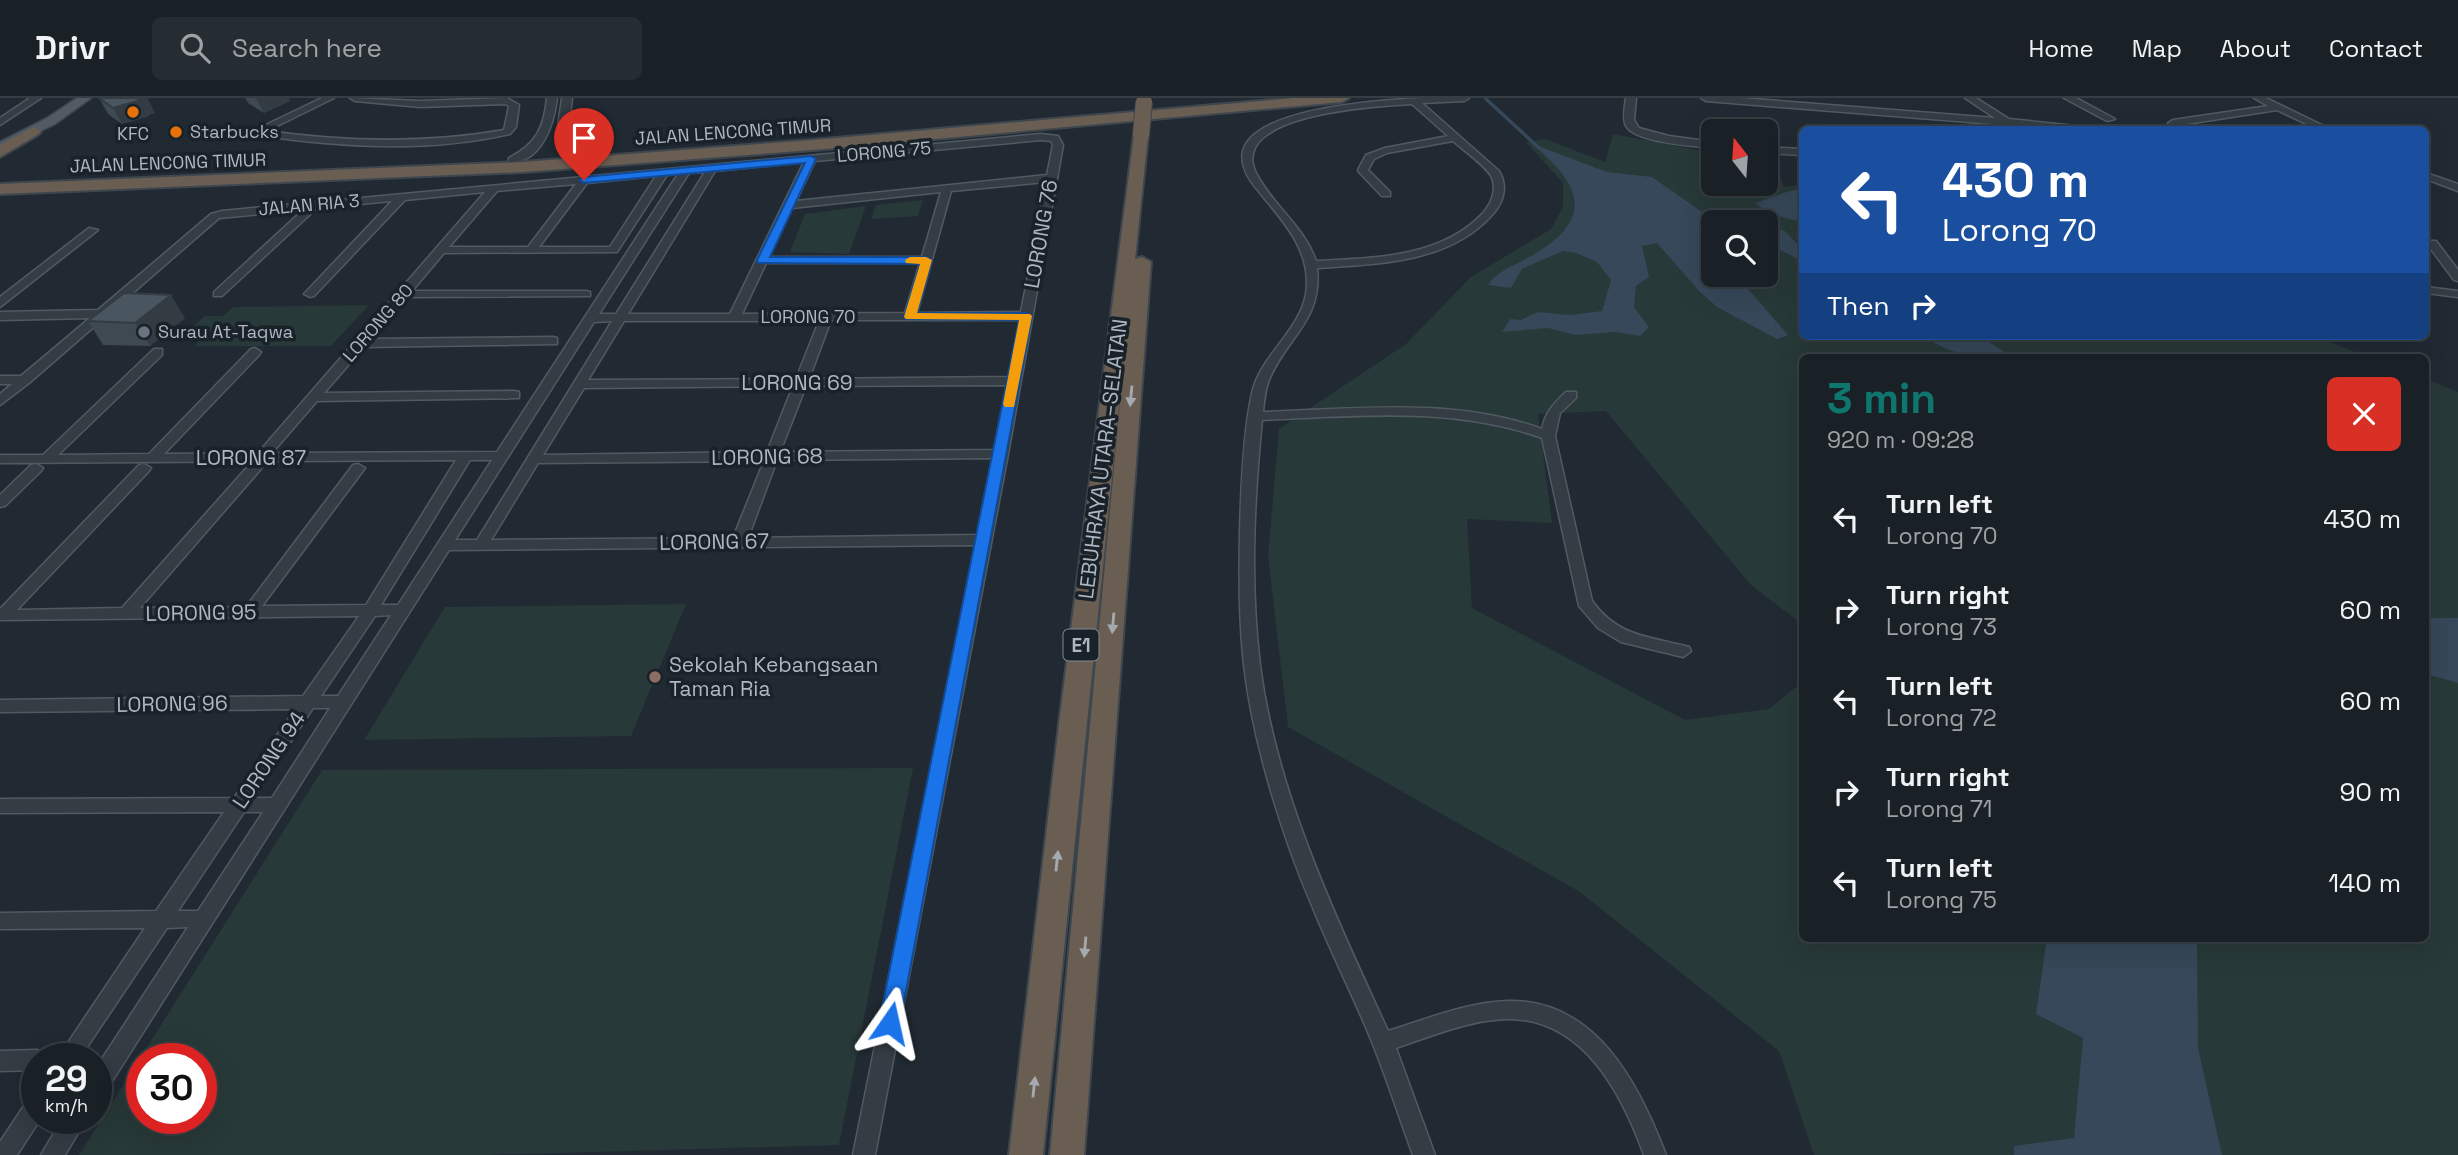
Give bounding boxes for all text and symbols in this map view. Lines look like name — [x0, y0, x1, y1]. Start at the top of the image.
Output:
search box — [152, 17, 642, 80]
text: Drivr — [35, 27, 110, 69]
icon: search — [176, 29, 214, 67]
text: Search here — [232, 31, 382, 65]
text: Home — [2028, 33, 2094, 64]
text: Map — [2132, 33, 2182, 64]
text: About — [2220, 33, 2291, 64]
text: Contact — [2329, 33, 2423, 64]
marker: KFC — [125, 104, 141, 120]
pin — [554, 108, 614, 180]
street label: JALAN LENCONG TIMUR — [634, 113, 832, 150]
icon: arrive — [565, 119, 603, 157]
north arrow — [1701, 119, 1778, 196]
map controls — [1701, 119, 1778, 287]
place label: Starbucks — [190, 120, 279, 143]
place label: KFC — [117, 122, 149, 145]
marker: Starbucks — [168, 124, 184, 140]
street label: LORONG 75 — [836, 136, 932, 167]
street label: JALAN LENCONG TIMUR — [69, 148, 267, 177]
text: 430 m — [1942, 149, 2089, 211]
icon: left — [1827, 154, 1918, 245]
street label: LORONG 76 — [1018, 177, 1063, 290]
street label: JALAN RIA 3 — [257, 189, 361, 220]
button: search — [1701, 210, 1778, 287]
text: Lorong 70 — [1942, 210, 2097, 250]
street label: LORONG 80 — [337, 279, 418, 366]
icon: right — [1904, 287, 1942, 325]
text: Then — [1827, 289, 1890, 323]
street label: LORONG 70 — [761, 305, 855, 328]
street label: LEBUHRAYA UTARA–SELATAN — [1072, 317, 1133, 601]
place label: Surau At-Taqwa — [158, 320, 293, 343]
marker: Surau At-Taqwa — [136, 324, 152, 340]
street label: LORONG 69 — [741, 369, 853, 396]
text: 3 min — [1827, 372, 1936, 425]
button: close — [2327, 377, 2401, 451]
one-way arrow — [1125, 385, 1136, 407]
text: 920 m · 09:28 — [1827, 425, 1974, 455]
street label: LORONG 68 — [711, 442, 823, 471]
street label: LORONG 87 — [196, 444, 306, 471]
text: Turn left — [1886, 487, 1993, 521]
icon: left — [1827, 500, 1865, 538]
text: 430 m — [2323, 502, 2401, 536]
text: Lorong 70 — [1886, 521, 1997, 551]
street label: LORONG 67 — [659, 527, 769, 556]
text: Turn right — [1886, 578, 2010, 612]
icon: right — [1827, 591, 1865, 629]
text: 60 m — [2339, 593, 2401, 627]
street label: LORONG 95 — [145, 598, 257, 627]
one-way arrow — [1107, 612, 1118, 634]
text: Lorong 73 — [1886, 612, 1997, 642]
road number: E1 — [1064, 630, 1098, 660]
place label: Sekolah Kebangsaan Taman Ria — [669, 651, 878, 702]
marker: Sekolah Kebangsaan Taman Ria — [647, 669, 663, 685]
text: Turn left — [1886, 669, 1993, 703]
icon: left — [1827, 682, 1865, 720]
text: 60 m — [2339, 684, 2401, 718]
street label: LORONG 96 — [116, 689, 228, 718]
text: Lorong 72 — [1886, 703, 1997, 733]
street label: LORONG 94 — [226, 706, 311, 814]
text: Turn right — [1886, 760, 2010, 794]
icon: right — [1827, 773, 1865, 811]
text: 90 m — [2339, 775, 2401, 809]
text: Lorong 71 — [1886, 794, 1992, 824]
one-way arrow — [1052, 850, 1063, 872]
text: Turn left — [1886, 851, 1993, 885]
icon: left — [1827, 864, 1865, 902]
text: 140 m — [2328, 866, 2401, 900]
text: Lorong 75 — [1886, 885, 1997, 915]
one-way arrow — [1079, 936, 1090, 958]
position arrow — [853, 986, 927, 1060]
speed limit sign: 30 — [126, 1043, 217, 1134]
text: 29 — [45, 1057, 88, 1101]
one-way arrow — [1028, 1076, 1039, 1098]
text: km/h — [45, 1094, 88, 1117]

